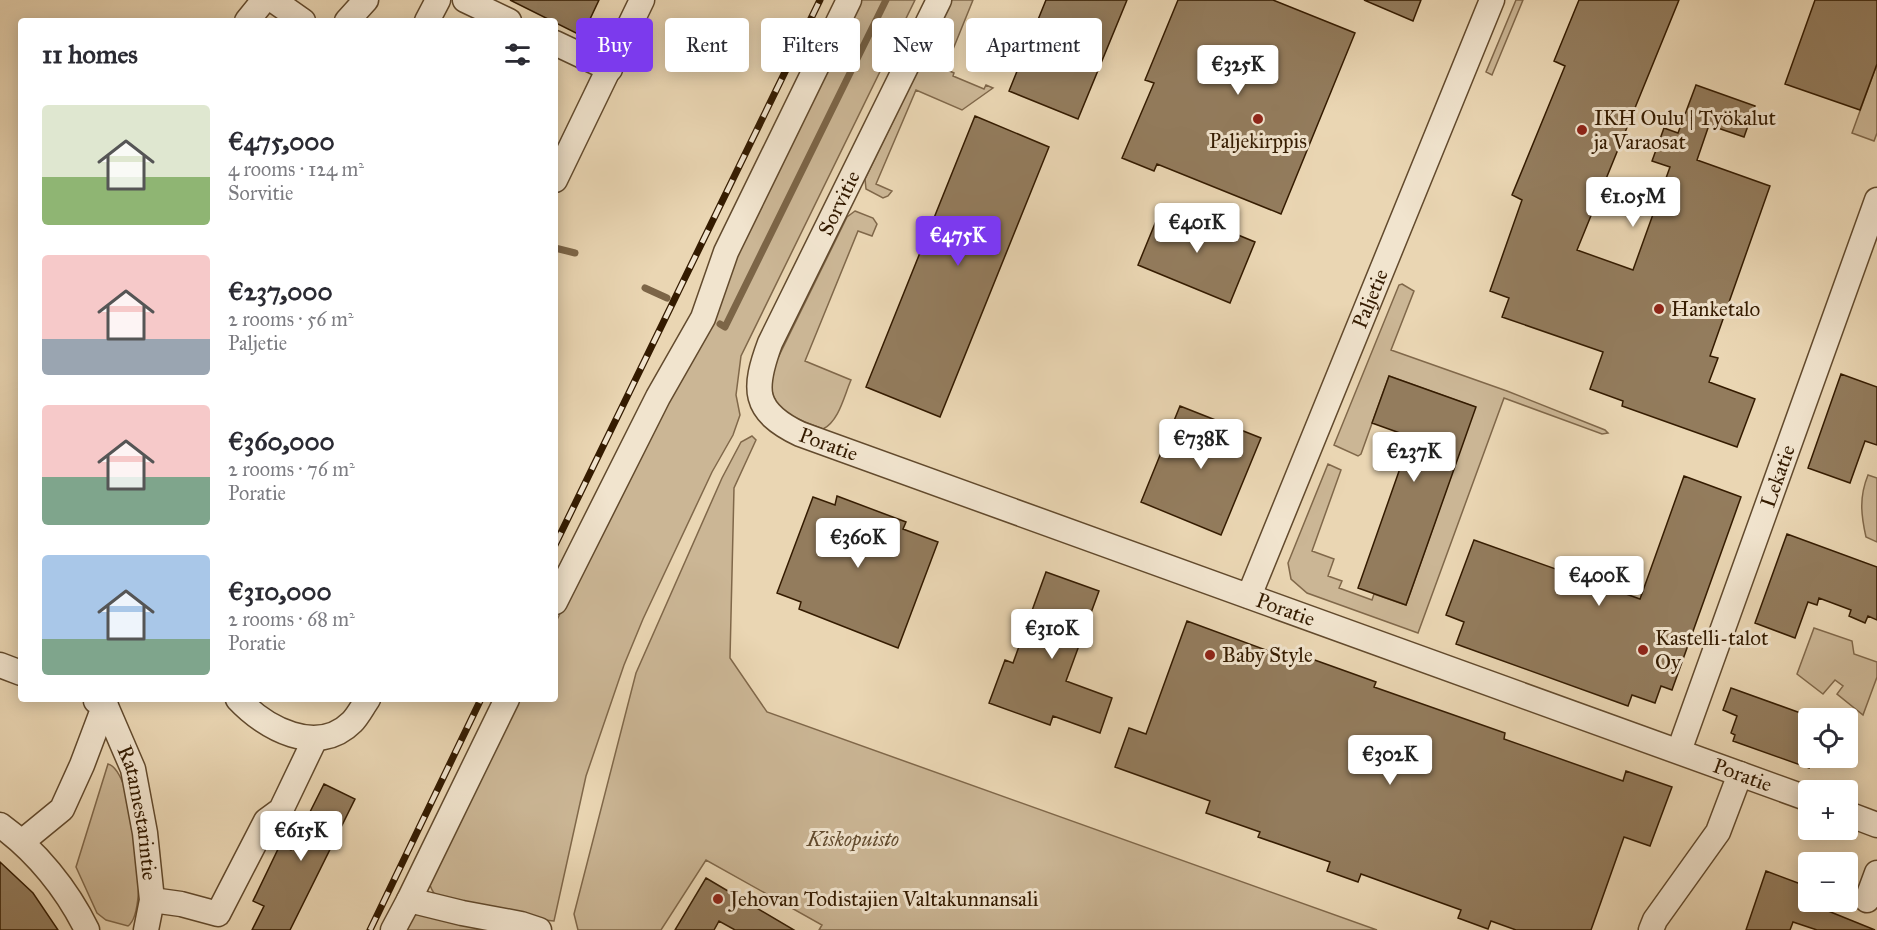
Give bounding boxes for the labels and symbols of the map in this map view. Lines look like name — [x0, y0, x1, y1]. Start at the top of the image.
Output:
pin: €325K — [1196, 45, 1280, 96]
place label: IKH Oulu | Työkalut ja Varaosat — [1591, 105, 1777, 155]
marker: Paljekirppis — [1251, 112, 1265, 126]
marker: IKH Oulu | Työkalut ja Varaosat — [1575, 123, 1589, 137]
place label: Paljekirppis — [1209, 128, 1307, 154]
street label: Sorvitie — [812, 166, 866, 240]
pin: €1.05M — [1584, 177, 1682, 228]
pin: €401K — [1155, 203, 1239, 254]
pin: €475K — [916, 216, 1000, 267]
street label: Paljetie — [1346, 265, 1394, 332]
place label: Hanketalo — [1671, 296, 1761, 322]
marker: Hanketalo — [1652, 302, 1666, 316]
pin: €738K — [1159, 419, 1243, 470]
street label: Poratie — [795, 422, 862, 467]
pin: €237K — [1372, 432, 1456, 483]
street label: Lekatie — [1755, 441, 1801, 511]
pin: €360K — [816, 518, 900, 569]
pin: €400K — [1557, 556, 1641, 607]
street label: Poratie — [1252, 587, 1319, 632]
pin: €310K — [1010, 609, 1094, 660]
place label: Kastelli-talot Oy — [1655, 625, 1769, 675]
place label: Baby Style — [1222, 642, 1313, 668]
marker: Kastelli-talot Oy — [1636, 643, 1650, 657]
marker: Baby Style — [1203, 648, 1217, 662]
pin: €302K — [1348, 735, 1432, 786]
street label: Ratamestarintie — [111, 741, 163, 882]
street label: Poratie — [1709, 752, 1776, 798]
pin: €615K — [259, 811, 343, 862]
park label: Kiskopuisto — [806, 826, 899, 852]
place label: Jehovan Todistajien Valtakunnansali — [728, 886, 1039, 912]
marker: Jehovan Todistajien Valtakunnansali — [711, 892, 725, 906]

